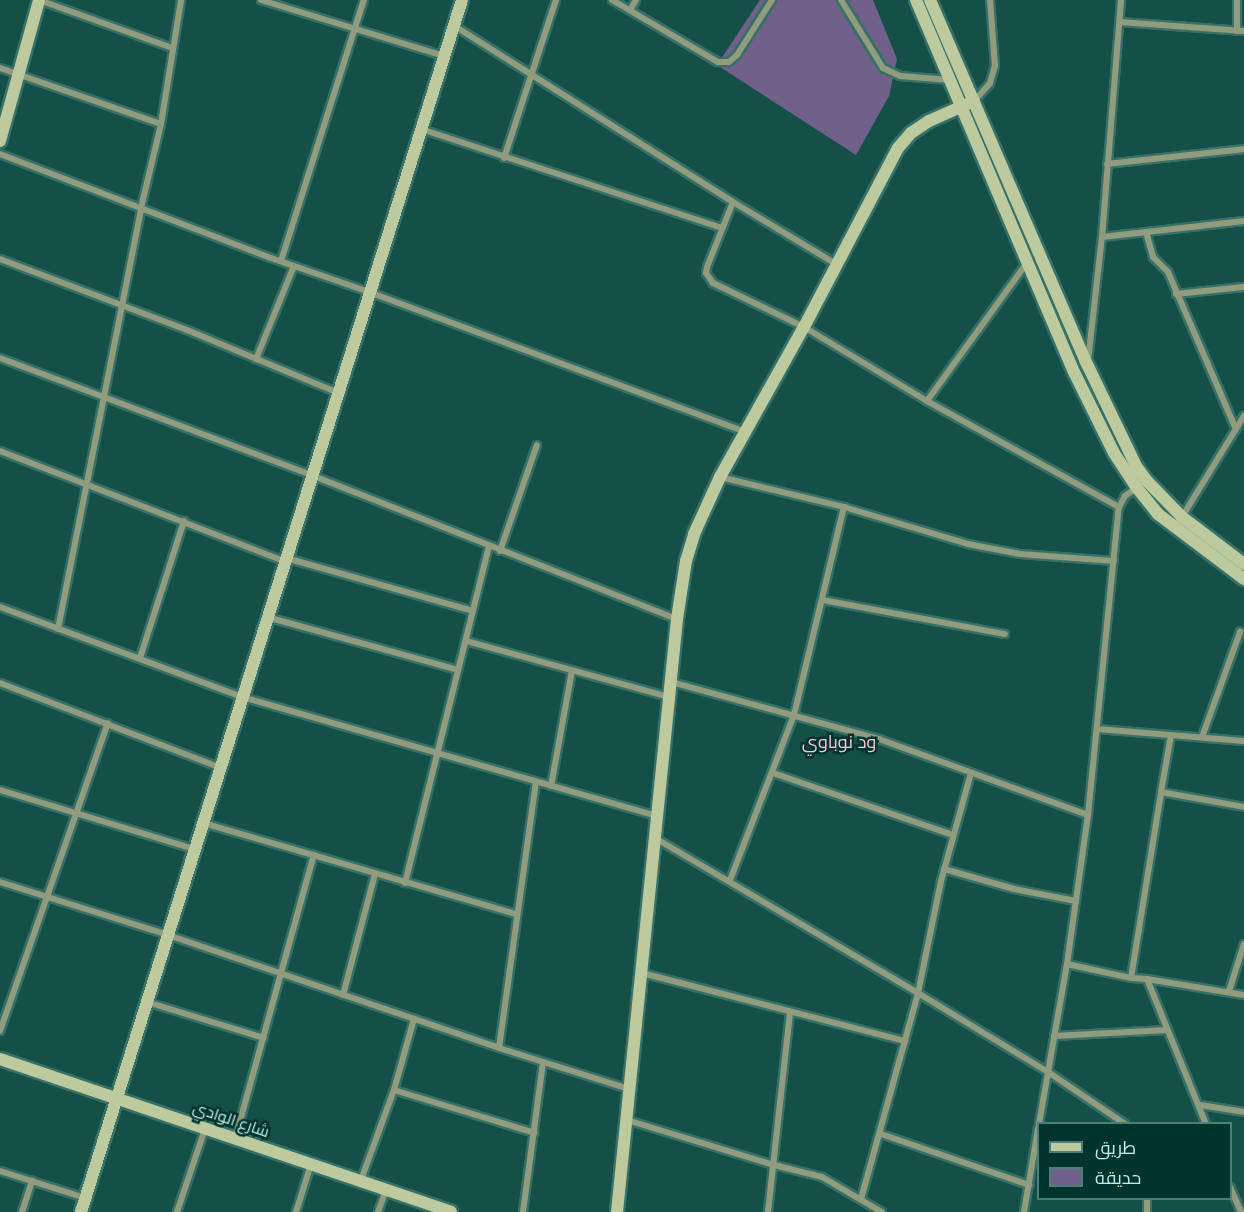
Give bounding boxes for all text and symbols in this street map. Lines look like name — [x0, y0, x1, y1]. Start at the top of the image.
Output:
district label: ود نوباوي — [802, 731, 876, 753]
street label: شارع الوادي — [190, 1098, 272, 1142]
legend — [1037, 1122, 1232, 1200]
text: طريق — [1095, 1137, 1136, 1159]
text: حديقة — [1095, 1167, 1141, 1189]

